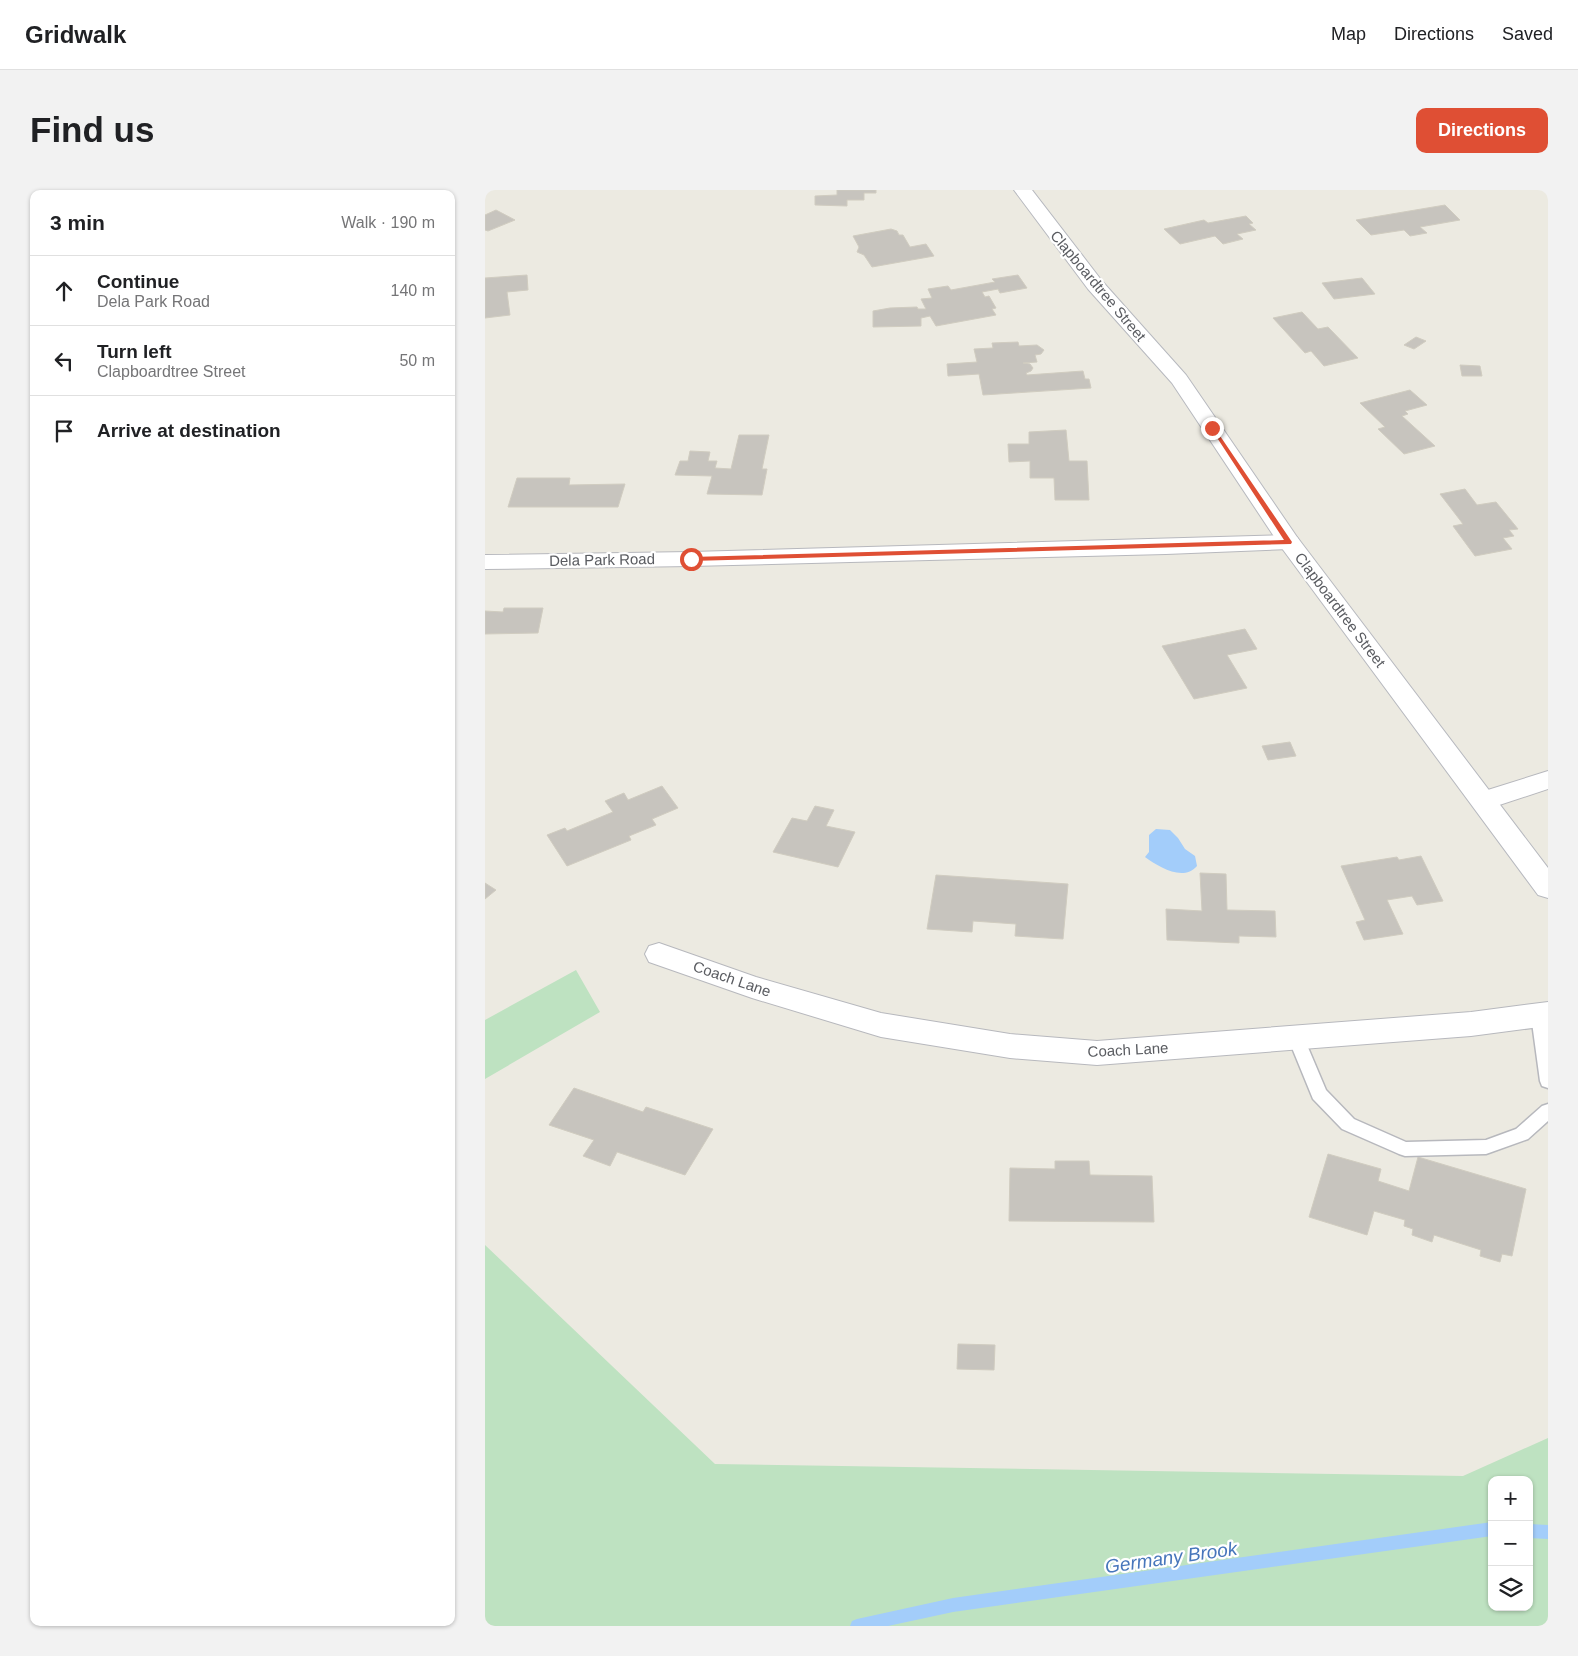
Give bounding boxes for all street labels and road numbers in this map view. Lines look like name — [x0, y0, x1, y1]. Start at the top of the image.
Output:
street label: Clapboardtree Street — [1047, 227, 1150, 345]
street label: Clapboardtree Street — [1292, 549, 1390, 671]
street label: Dela Park Road — [549, 550, 655, 569]
street label: Coach Lane — [691, 957, 773, 1000]
street label: Coach Lane — [1087, 1039, 1169, 1060]

